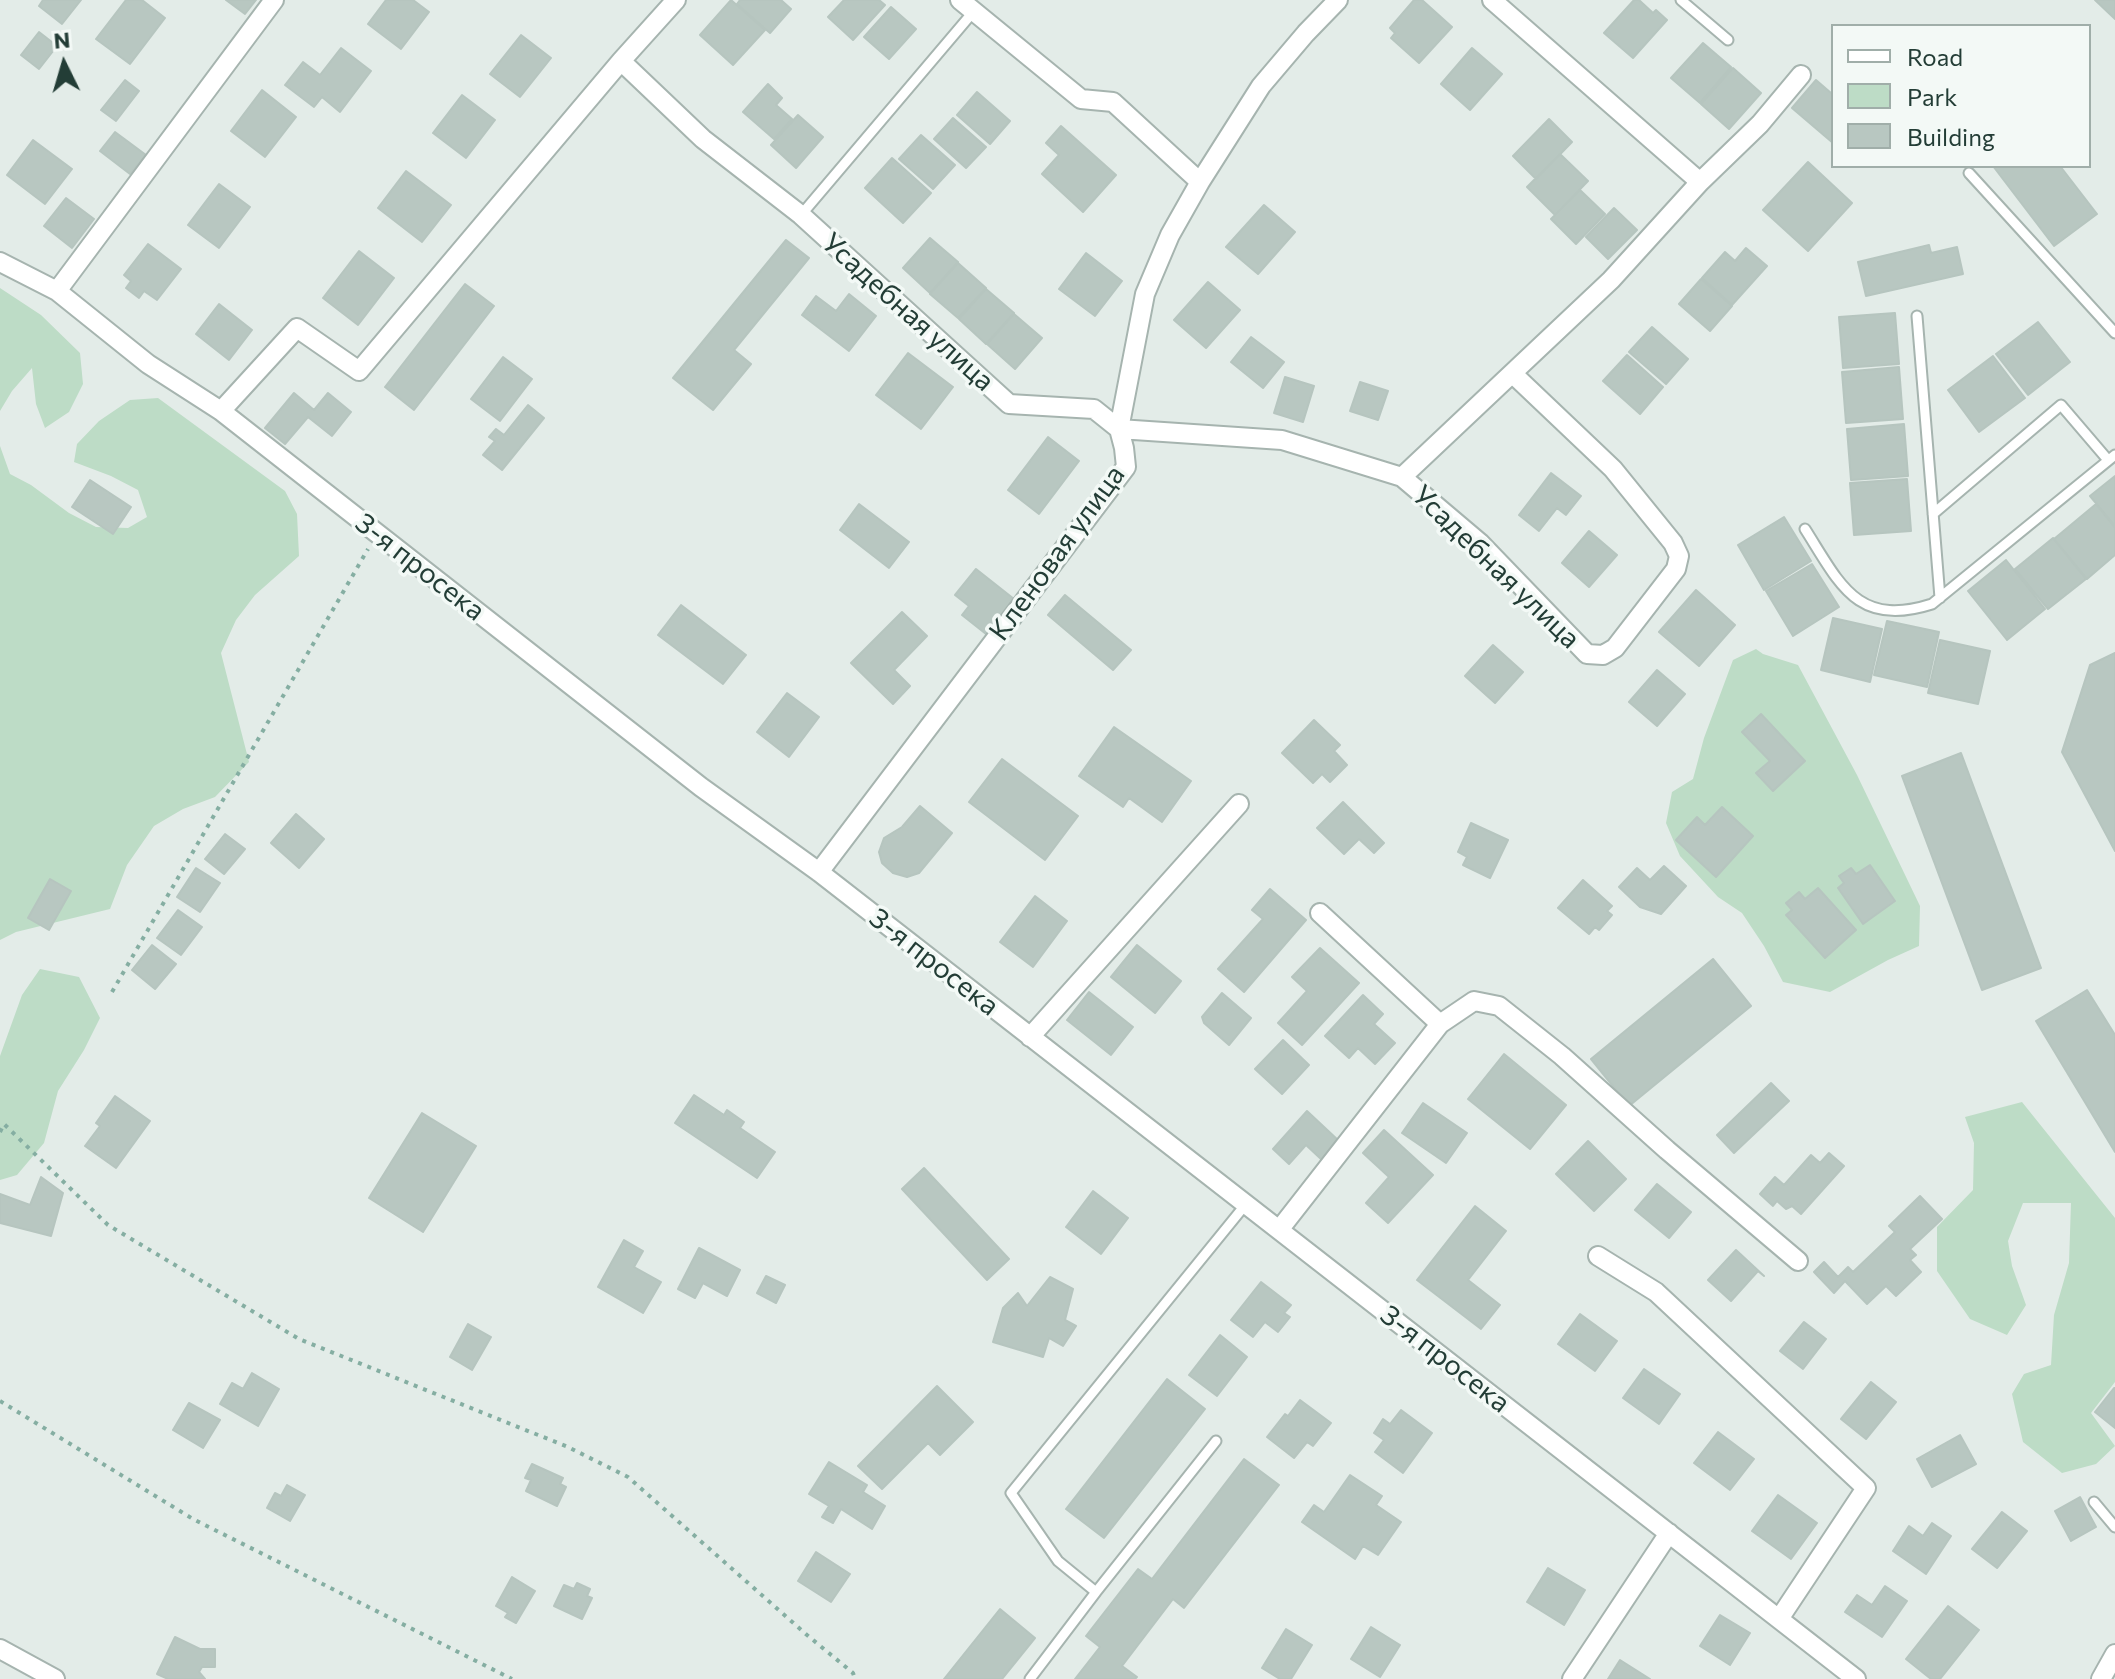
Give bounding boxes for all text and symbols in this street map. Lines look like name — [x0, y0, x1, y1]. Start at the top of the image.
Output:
north arrow — [24, 24, 104, 104]
legend — [1831, 24, 2091, 168]
text: N — [52, 25, 71, 54]
text: Road — [1907, 42, 1963, 71]
text: Park — [1907, 82, 1957, 111]
text: Building — [1907, 122, 1995, 151]
street label: Усадебная улица — [815, 226, 1001, 398]
street label: Кленовая улица — [982, 459, 1132, 647]
street label: Усадебная улица — [1405, 479, 1587, 655]
street label: 3-я просека — [349, 506, 491, 628]
street label: 3-я просека — [863, 901, 1005, 1023]
street label: 3-я просека — [1374, 1298, 1516, 1420]

